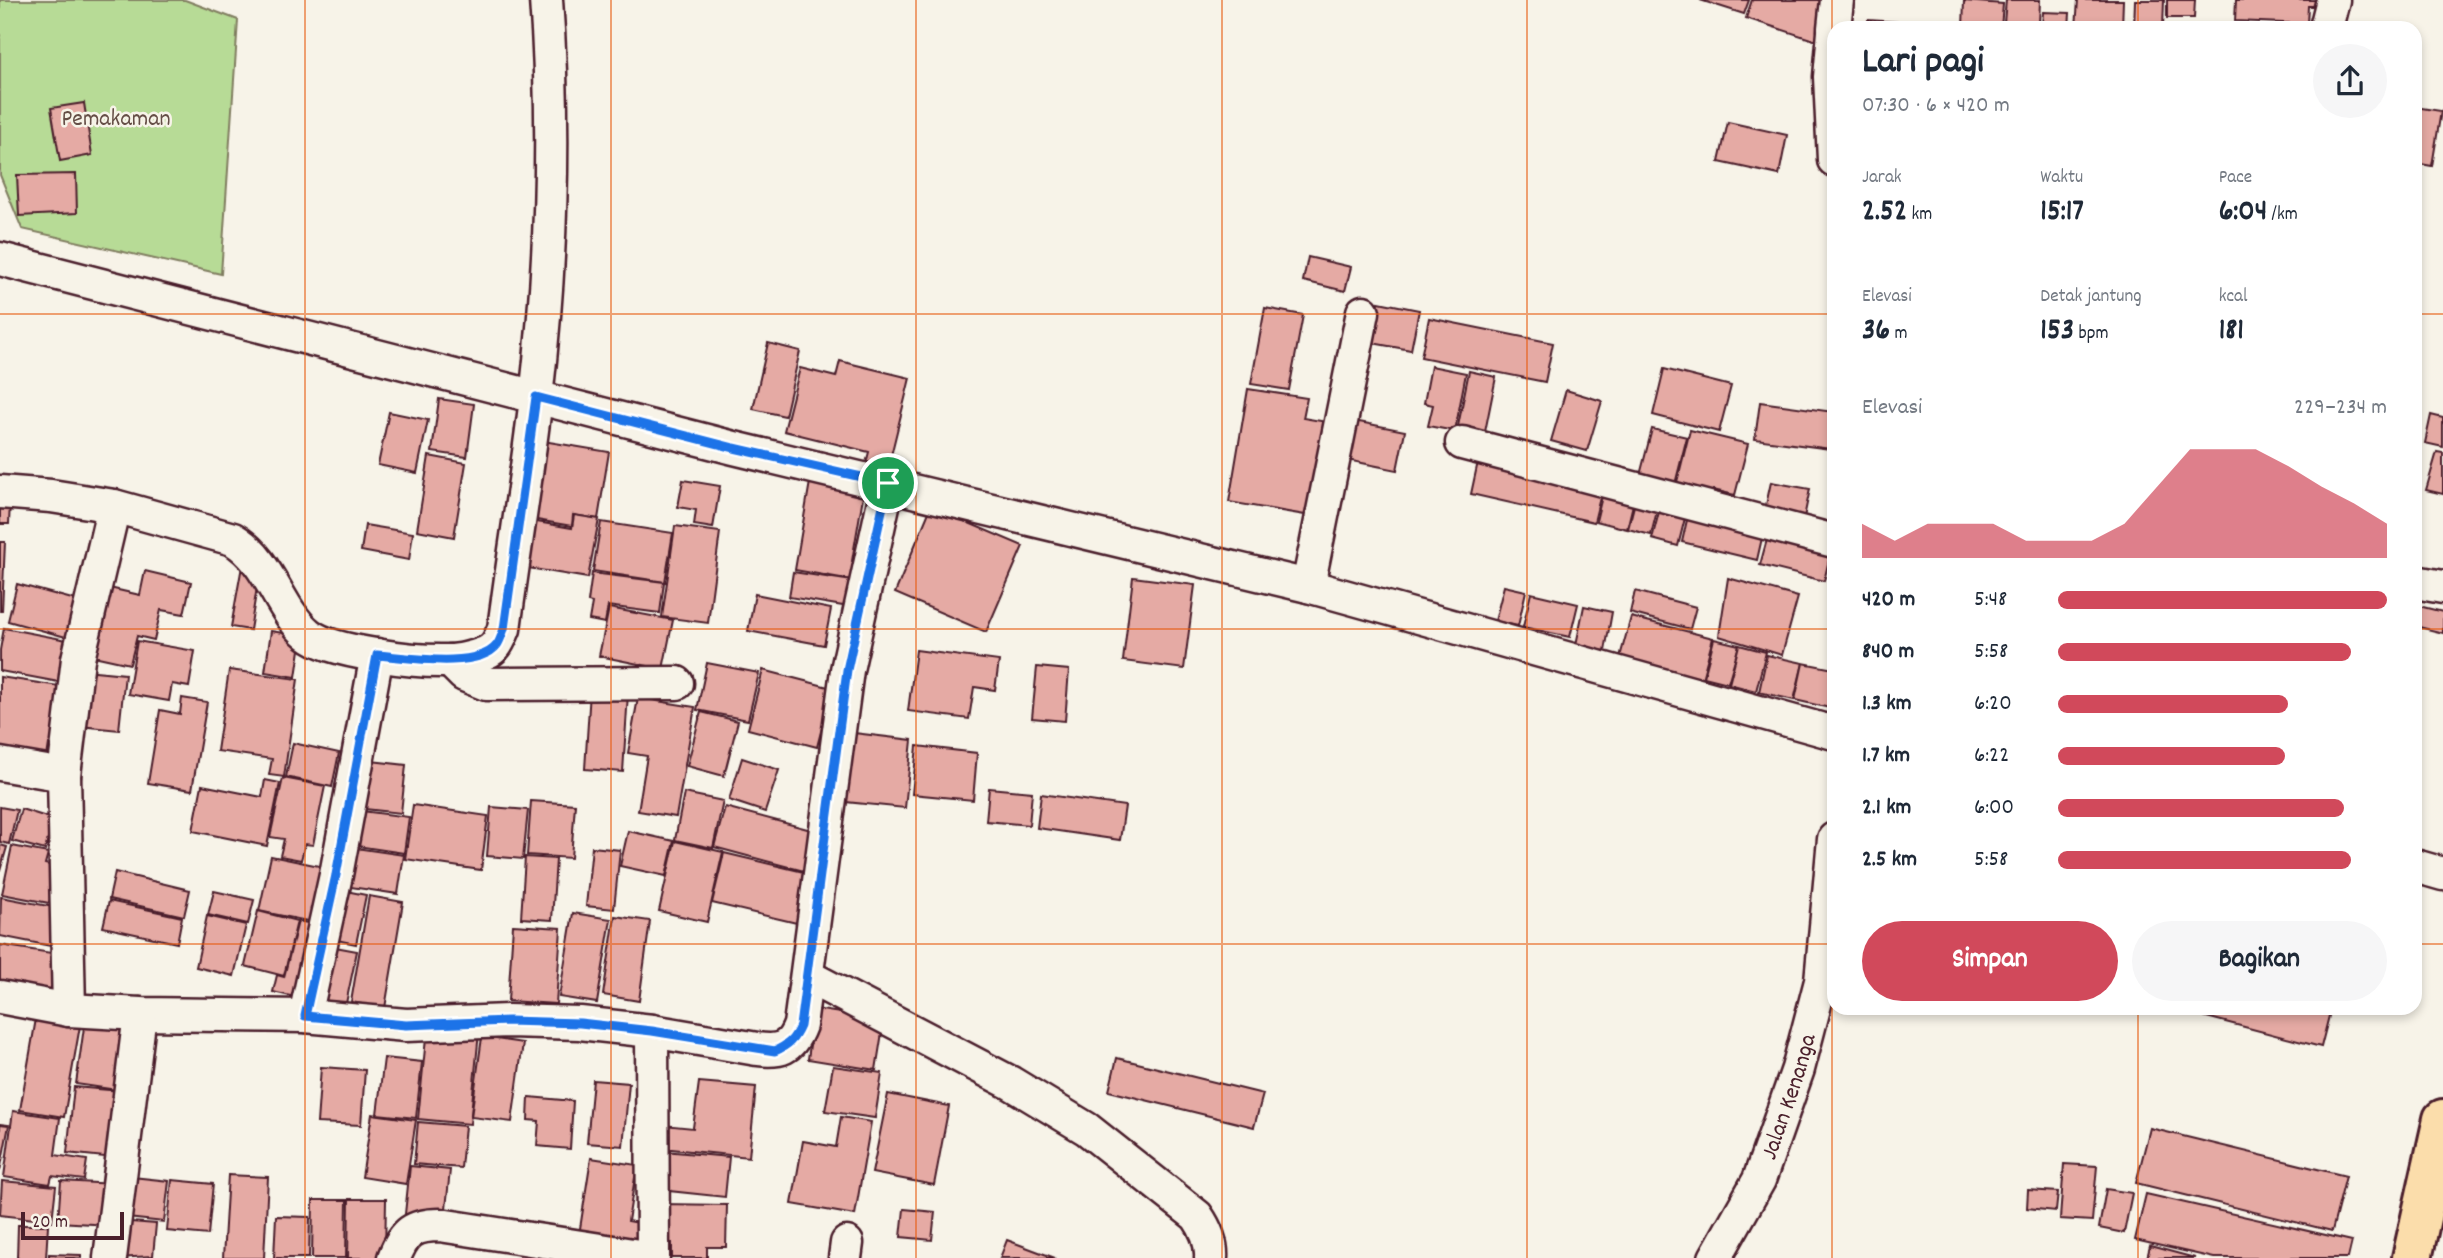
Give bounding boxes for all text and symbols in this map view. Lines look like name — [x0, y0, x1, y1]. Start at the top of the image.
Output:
text: Lari pagi — [1862, 36, 1984, 91]
button: share — [2313, 44, 2387, 118]
text: 07:30 · 6 × 420 m — [1862, 90, 2010, 123]
park label: Pemakaman — [61, 103, 171, 137]
text: Jarak — [1862, 165, 1902, 192]
text: Waktu — [2040, 165, 2083, 192]
text: Pace — [2219, 165, 2252, 192]
text: 2.52 — [1862, 192, 1907, 235]
text: 15:17 — [2040, 192, 2084, 235]
text: 6:04 — [2219, 192, 2267, 235]
text: km — [1907, 202, 1932, 229]
text: /km — [2267, 202, 2298, 229]
text: Elevasi — [1862, 284, 1912, 311]
text: Detak jantung — [2040, 284, 2142, 311]
text: kcal — [2219, 284, 2248, 311]
text: 36 — [1862, 311, 1890, 354]
text: 153 — [2040, 311, 2074, 354]
text: 181 — [2219, 311, 2244, 354]
text: m — [1890, 321, 1907, 348]
text: bpm — [2074, 321, 2109, 348]
text: Elevasi — [1862, 392, 1922, 425]
text: 229–234 m — [2294, 392, 2387, 425]
pin — [858, 453, 918, 513]
icon: arrive — [869, 464, 907, 502]
text: 420 m — [1862, 584, 1915, 617]
text: 5:48 — [1974, 584, 2007, 617]
text: 840 m — [1862, 636, 1914, 669]
text: 5:58 — [1974, 636, 2008, 669]
text: 1.3 km — [1862, 688, 1912, 721]
text: 6:20 — [1974, 688, 2012, 721]
text: 1.7 km — [1862, 740, 1910, 773]
text: 6:22 — [1974, 740, 2009, 773]
text: 2.1 km — [1862, 792, 1911, 825]
text: 6:00 — [1974, 792, 2014, 825]
text: 2.5 km — [1862, 844, 1917, 877]
text: 5:58 — [1974, 844, 2008, 877]
button: Simpan — [1862, 921, 2118, 1001]
button: Bagikan — [2132, 921, 2387, 1001]
street label: Jalan Kenanga — [1753, 1030, 1827, 1165]
scale bar — [21, 1209, 124, 1241]
text: 20 m — [32, 1210, 68, 1237]

